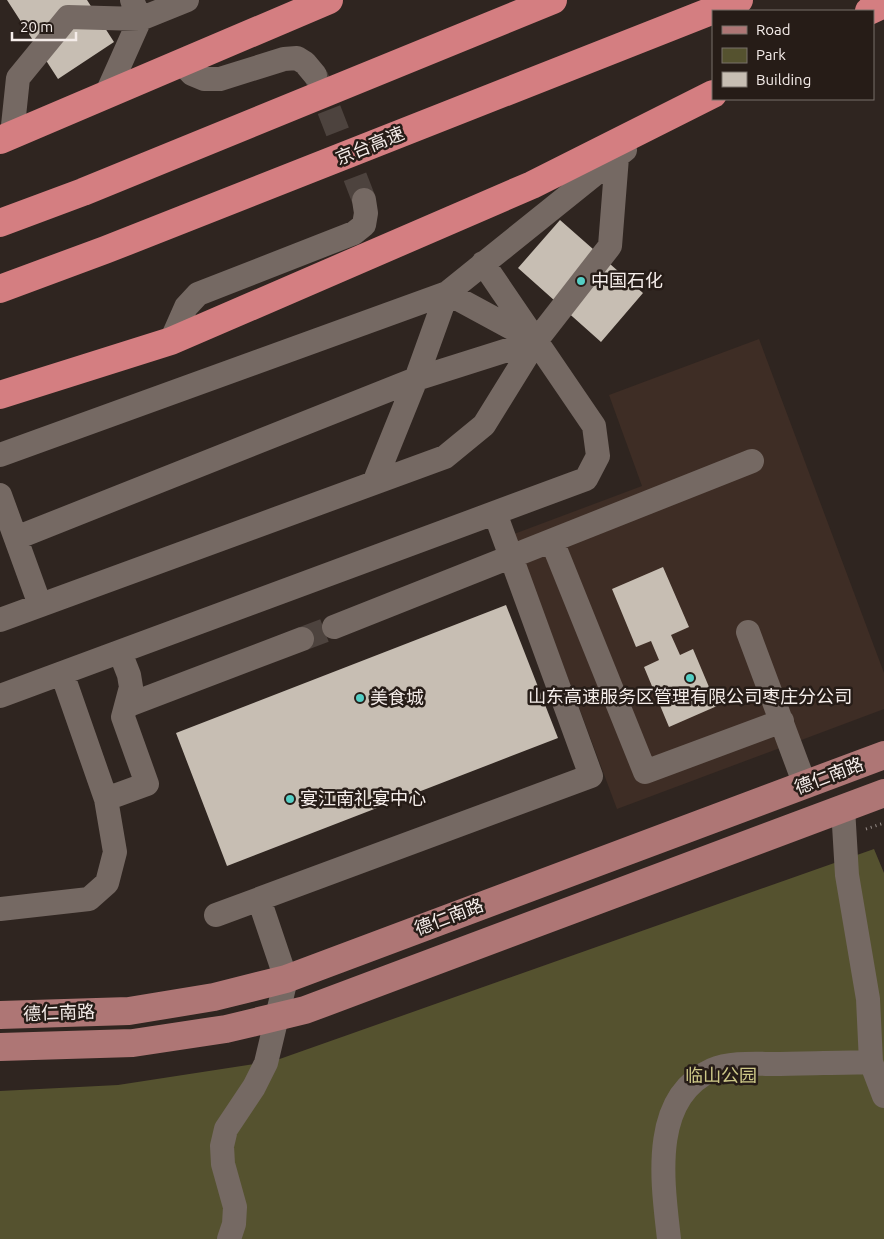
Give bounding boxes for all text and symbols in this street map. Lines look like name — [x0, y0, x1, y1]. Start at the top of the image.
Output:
scale bar — [12, 10, 76, 42]
legend — [712, 10, 874, 100]
text: 20 m — [20, 18, 53, 35]
text: Road — [756, 21, 791, 38]
text: Park — [756, 46, 786, 63]
text: Building — [756, 71, 811, 88]
street label: 京台高速 — [333, 122, 407, 168]
place label: 中国石化 — [591, 270, 663, 290]
marker: 中国石化 — [575, 275, 587, 287]
marker: 山东高速服务区管理有限公司枣庄分公司 — [684, 672, 696, 684]
place label: 山东高速服务区管理有限公司枣庄分公司 — [528, 686, 852, 706]
place label: 美食城 — [370, 687, 424, 707]
marker: 美食城 — [354, 692, 366, 704]
street label: 德仁南路 — [791, 753, 866, 797]
place label: 宴江南礼宴中心 — [300, 788, 426, 808]
marker: 宴江南礼宴中心 — [284, 793, 296, 805]
street label: 德仁南路 — [411, 894, 486, 938]
street label: 德仁南路 — [23, 1001, 95, 1023]
park label: 临山公园 — [685, 1065, 757, 1085]

